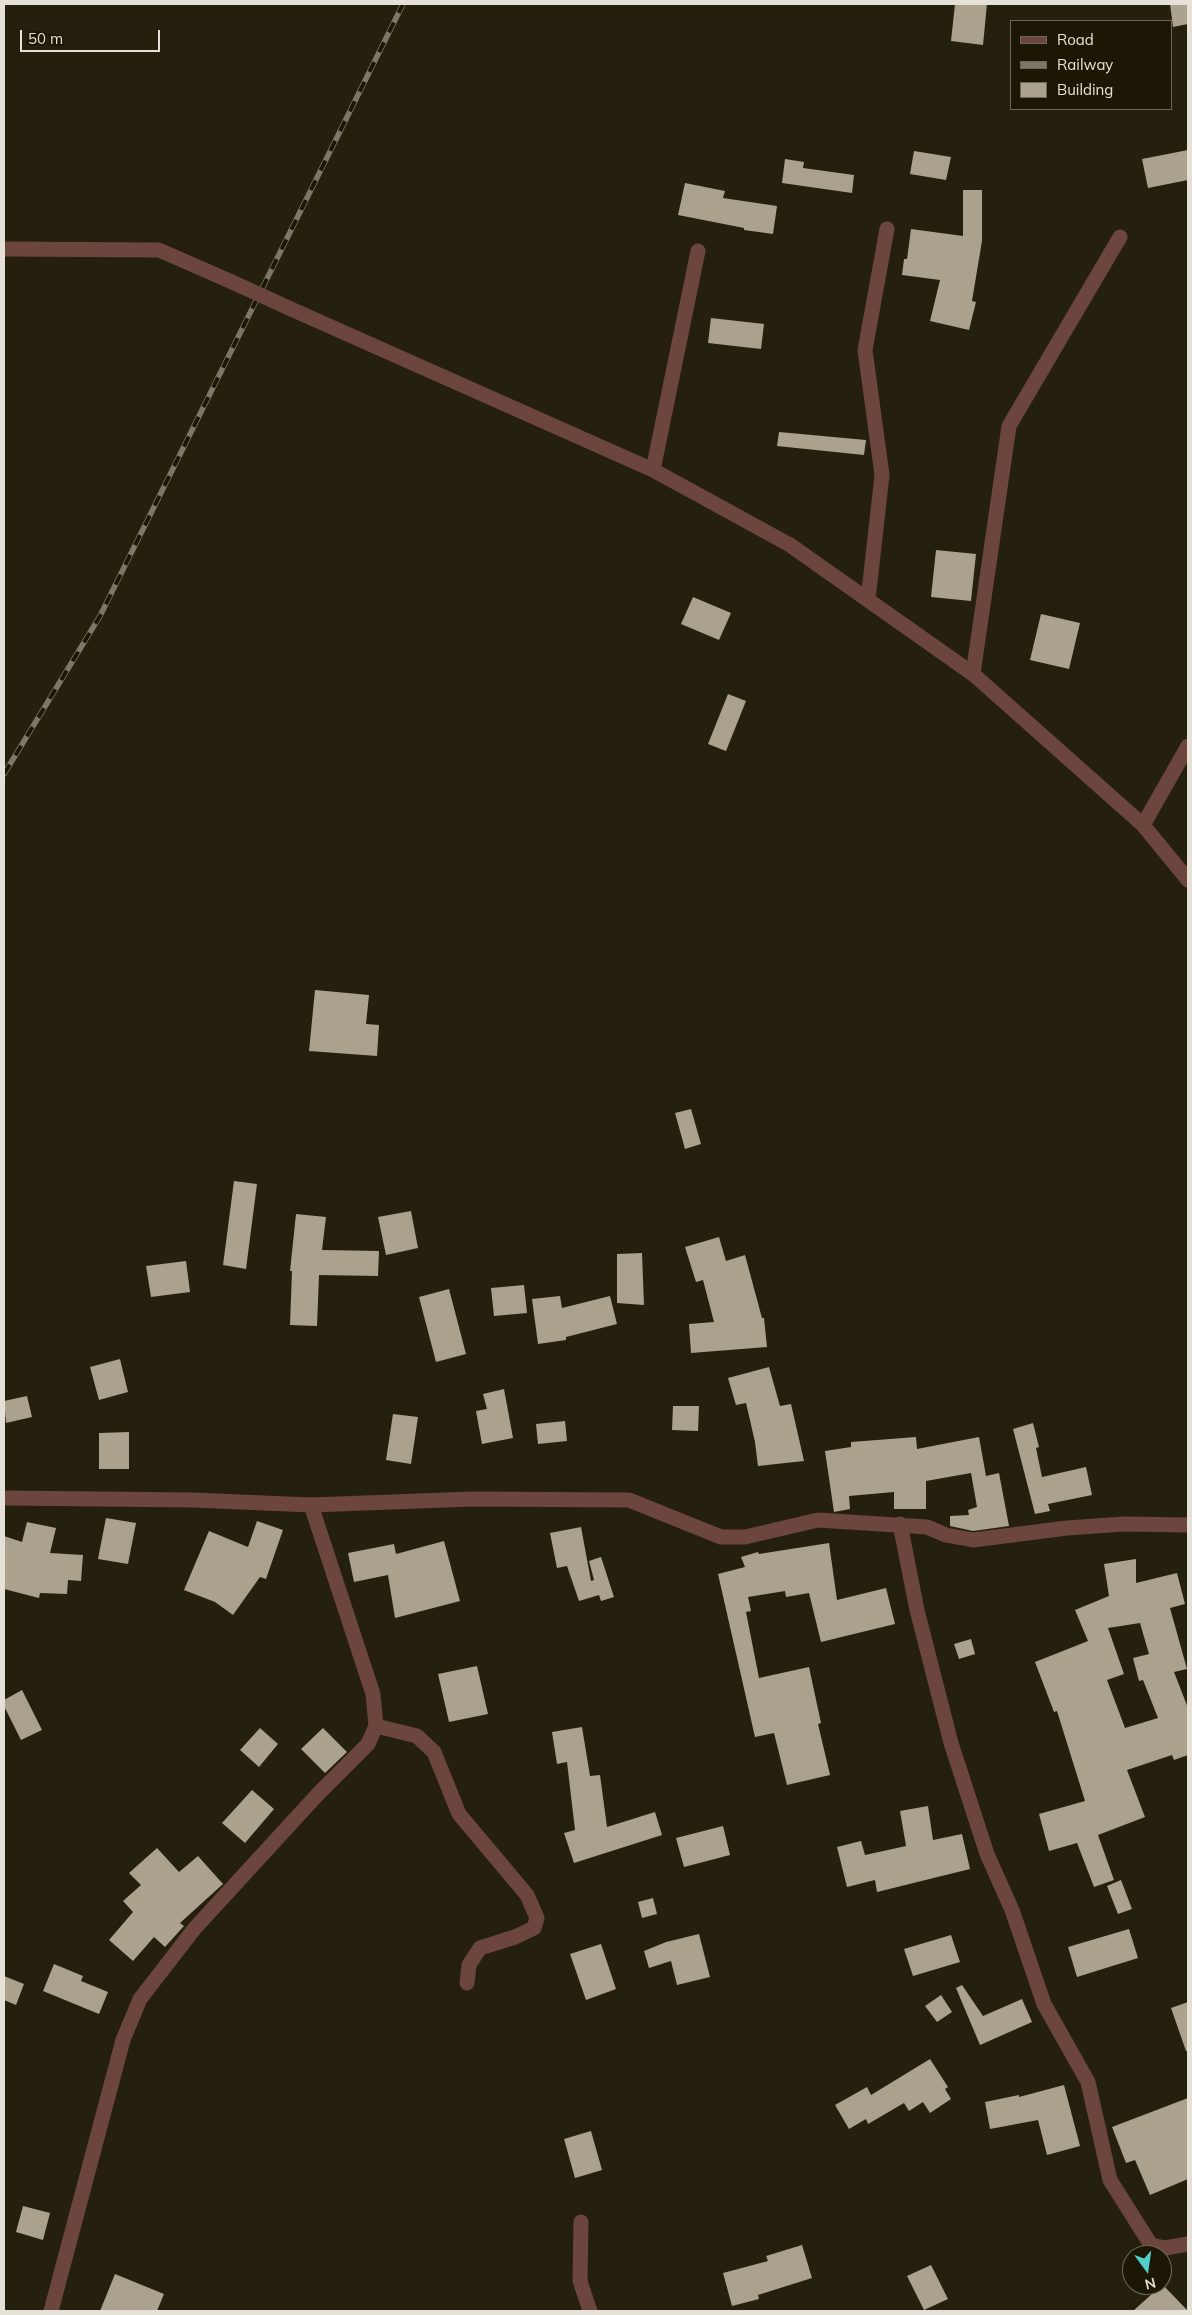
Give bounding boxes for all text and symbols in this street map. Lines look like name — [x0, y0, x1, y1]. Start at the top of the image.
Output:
scale bar — [22, 20, 162, 52]
legend — [1010, 20, 1172, 110]
text: 50 m — [28, 29, 63, 48]
text: Road — [1057, 30, 1094, 49]
text: Railway — [1057, 55, 1113, 74]
text: Building — [1057, 80, 1113, 99]
north arrow — [1122, 2245, 1172, 2295]
text: N — [1143, 2274, 1158, 2294]

